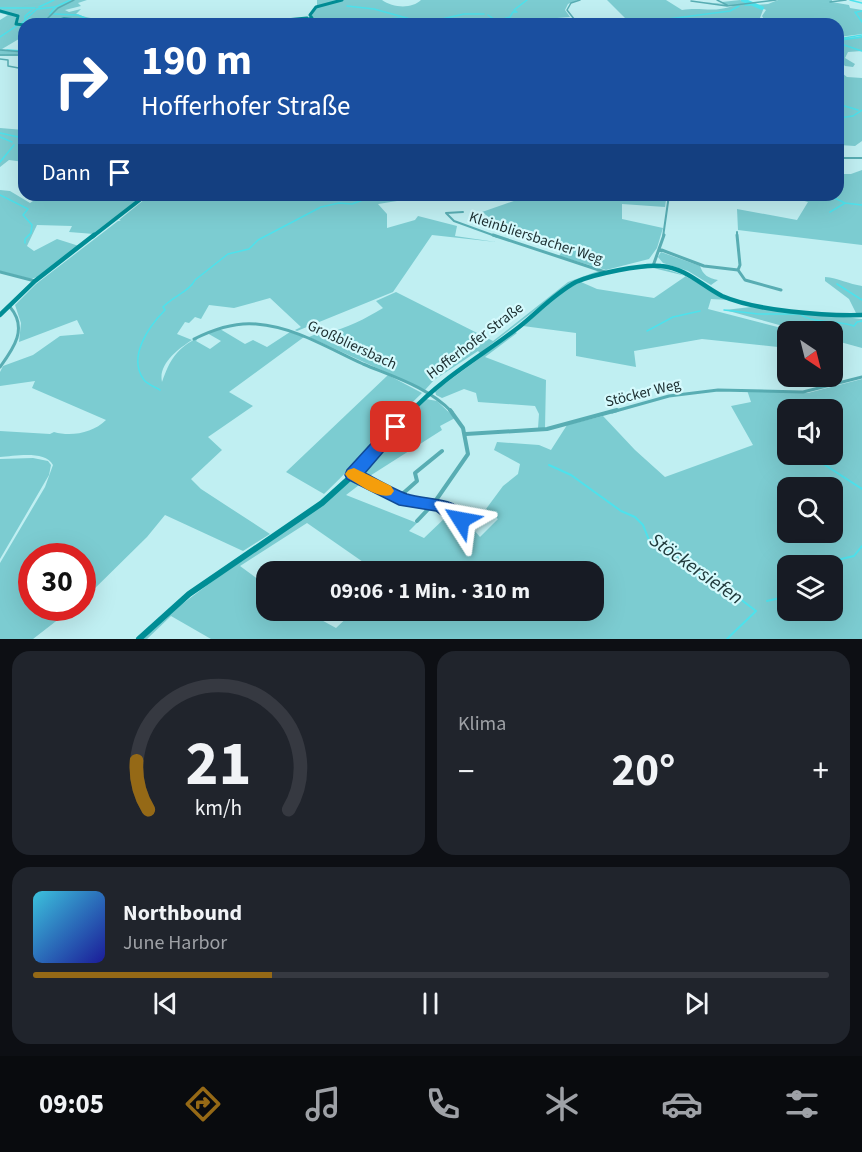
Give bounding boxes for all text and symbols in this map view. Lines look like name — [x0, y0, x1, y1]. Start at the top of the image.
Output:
text: 190 m — [141, 31, 252, 91]
icon: right — [42, 42, 120, 120]
text: Hofferhofer Straße — [141, 87, 350, 126]
icon: arrive — [103, 156, 136, 189]
text: Dann — [42, 157, 91, 189]
street label: Kleinbliersbacher Weg — [466, 206, 606, 270]
street label: Hofferhofer Straße — [422, 298, 528, 384]
street label: Großbliersbach — [304, 315, 400, 375]
north arrow — [777, 321, 843, 387]
map controls — [777, 321, 843, 621]
street label: Stöcker Weg — [603, 373, 683, 412]
button: sound — [777, 399, 843, 465]
pin — [370, 401, 421, 452]
icon: arrive — [379, 410, 412, 443]
button: search — [777, 477, 843, 543]
position arrow — [429, 488, 493, 552]
water label: Stöckersiefen — [643, 526, 749, 612]
speed limit sign: 30 — [18, 543, 96, 621]
button: layers — [777, 555, 843, 621]
text: 09:06 · 1 Min. · 310 m — [330, 575, 530, 607]
text: Klima — [458, 710, 506, 738]
text: 21 — [186, 720, 251, 809]
text: 20° — [612, 739, 675, 803]
text: − — [458, 748, 474, 795]
text: + — [813, 748, 829, 795]
text: km/h — [195, 793, 242, 824]
text: Northbound — [123, 897, 242, 929]
text: June Harbor — [123, 929, 227, 957]
icon: previous — [149, 987, 182, 1020]
icon: pause — [414, 987, 447, 1020]
icon: next — [680, 987, 713, 1020]
icon: directions — [182, 1083, 224, 1125]
icon: music — [302, 1083, 344, 1125]
icon: phone — [422, 1083, 464, 1125]
icon: climate — [541, 1083, 583, 1125]
icon: car — [661, 1083, 703, 1125]
icon: filters — [781, 1083, 823, 1125]
text: 09:05 — [39, 1085, 104, 1124]

